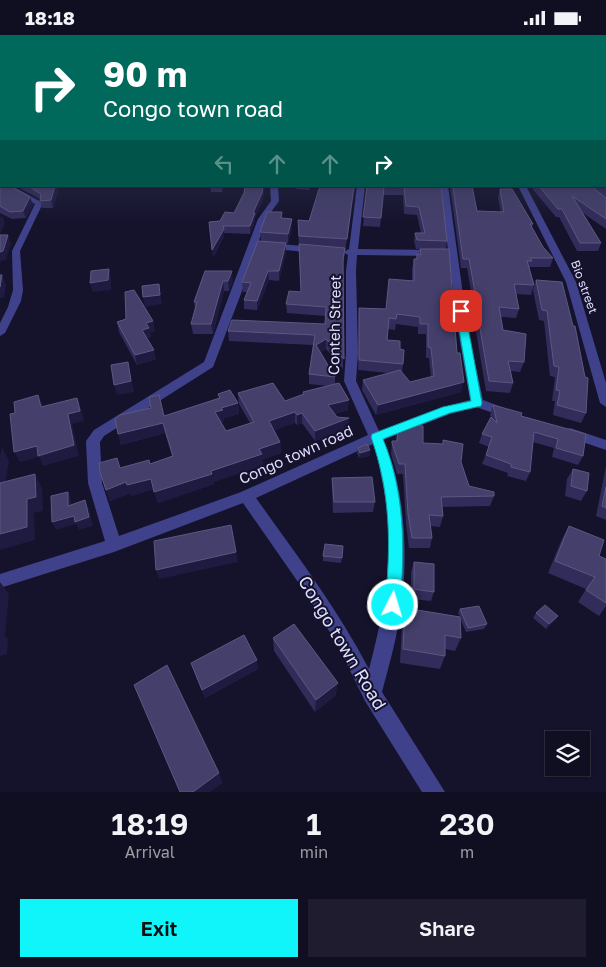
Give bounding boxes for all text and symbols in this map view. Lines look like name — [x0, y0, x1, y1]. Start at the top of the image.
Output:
text: 18:18 — [25, 6, 75, 29]
text: 90 m — [103, 53, 187, 95]
icon: right — [20, 55, 85, 120]
text: Congo town road — [103, 95, 283, 122]
icon: left — [210, 150, 238, 178]
icon: ahead — [263, 150, 291, 178]
icon: ahead — [316, 150, 344, 178]
icon: right — [369, 150, 397, 178]
street label: Bio street — [568, 258, 601, 316]
street label: Conteh Street — [324, 275, 344, 375]
pin — [440, 290, 482, 332]
icon: arrive — [447, 297, 475, 325]
street label: Congo town road — [236, 421, 355, 487]
street label: Congo town Road — [294, 571, 392, 714]
position arrow — [366, 578, 418, 630]
map controls — [545, 731, 590, 776]
button: layers — [545, 731, 590, 776]
text: 18:19 — [111, 806, 188, 842]
text: 1 — [306, 806, 321, 842]
text: 230 — [439, 806, 495, 842]
text: Arrival — [125, 842, 175, 862]
text: min — [300, 842, 328, 862]
text: m — [460, 842, 474, 862]
button: Exit — [20, 899, 298, 957]
button: Share — [308, 899, 586, 957]

